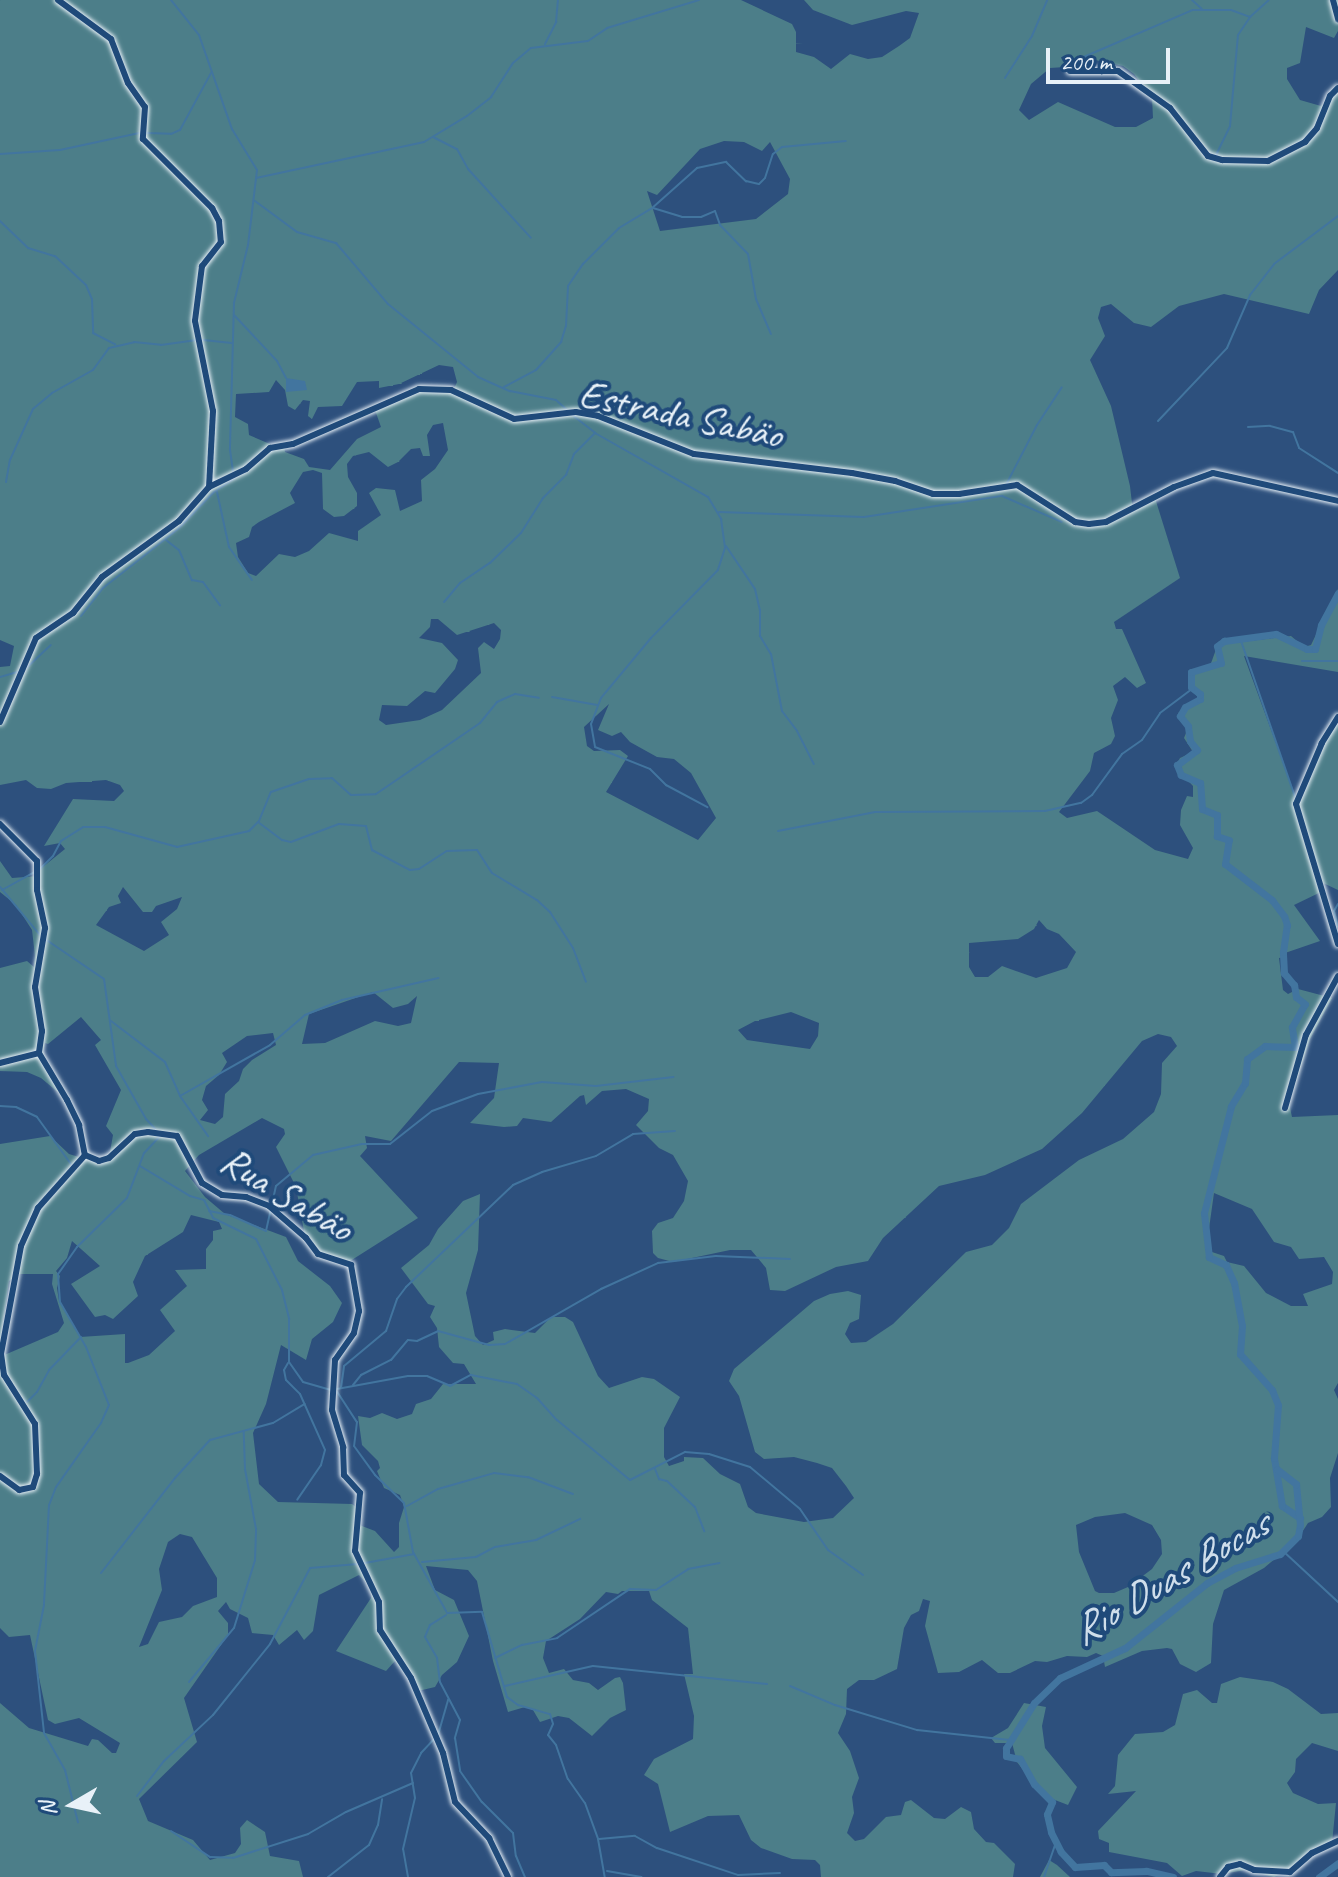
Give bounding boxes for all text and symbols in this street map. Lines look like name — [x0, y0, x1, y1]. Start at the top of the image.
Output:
scale bar — [1050, 32, 1174, 82]
text: 200 m — [1060, 47, 1112, 77]
street label: Estrada Sabäo — [575, 369, 787, 459]
street label: Rua Sabäo — [212, 1136, 362, 1252]
water label: Rio Duas Bocas — [1063, 1500, 1277, 1656]
north arrow — [32, 1765, 112, 1845]
text: N — [33, 1800, 63, 1818]

